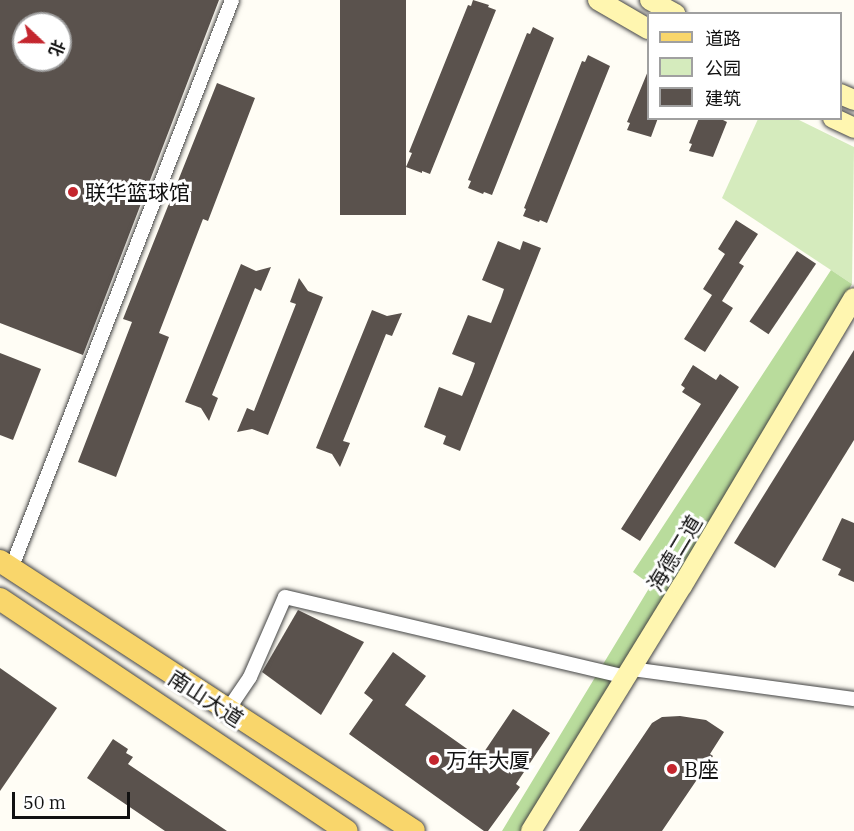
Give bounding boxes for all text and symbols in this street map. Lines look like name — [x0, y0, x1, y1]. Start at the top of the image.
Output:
north arrow — [12, 12, 72, 72]
legend — [647, 12, 842, 120]
text: 道路 — [705, 27, 741, 50]
text: 北 — [45, 37, 69, 59]
text: 公园 — [705, 57, 741, 80]
text: 建筑 — [705, 87, 741, 110]
place label: 联华篮球馆 — [85, 179, 190, 205]
marker: 联华篮球馆 — [66, 185, 80, 199]
street label: 海德二道 — [642, 511, 706, 595]
street label: 南山大道 — [164, 665, 248, 731]
place label: 万年大厦 — [446, 747, 530, 773]
marker: 万年大厦 — [427, 753, 441, 767]
place label: B座 — [684, 756, 719, 782]
marker: B座 — [665, 762, 679, 776]
scale bar — [15, 780, 134, 818]
text: 50 m — [23, 791, 66, 814]

